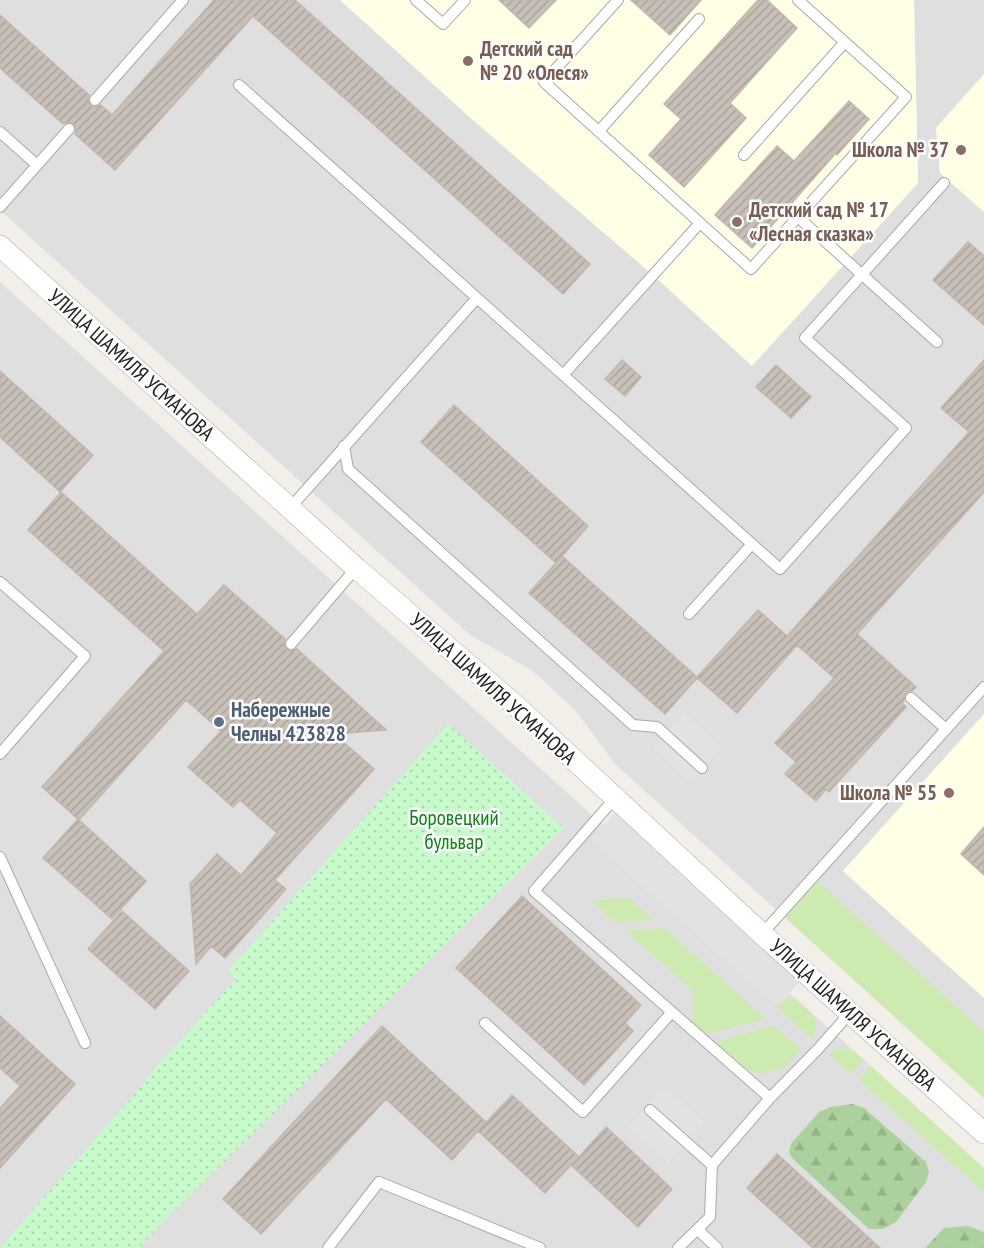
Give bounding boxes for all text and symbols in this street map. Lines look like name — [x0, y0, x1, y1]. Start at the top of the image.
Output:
place label: Детский сад № 20 «Олеся» — [480, 35, 589, 86]
marker: Детский сад № 20 «Олеся» — [461, 54, 475, 68]
place label: Школа № 37 — [852, 136, 949, 163]
marker: Школа № 37 — [954, 143, 968, 157]
place label: Детский сад № 17 «Лесная сказка» — [749, 196, 889, 247]
marker: Детский сад № 17 «Лесная сказка» — [730, 215, 744, 229]
street label: УЛИЦА ШАМИЛЯ УСМАНОВА — [43, 283, 220, 446]
street label: УЛИЦА ШАМИЛЯ УСМАНОВА — [405, 607, 582, 770]
place label: Набережные Челны 423828 — [231, 696, 346, 747]
marker: Набережные Челны 423828 — [212, 715, 226, 729]
place label: Школа № 55 — [840, 779, 937, 806]
marker: Школа № 55 — [942, 786, 956, 800]
park label: Боровецкий бульвар — [409, 804, 499, 855]
street label: УЛИЦА ШАМИЛЯ УСМАНОВА — [765, 933, 942, 1096]

